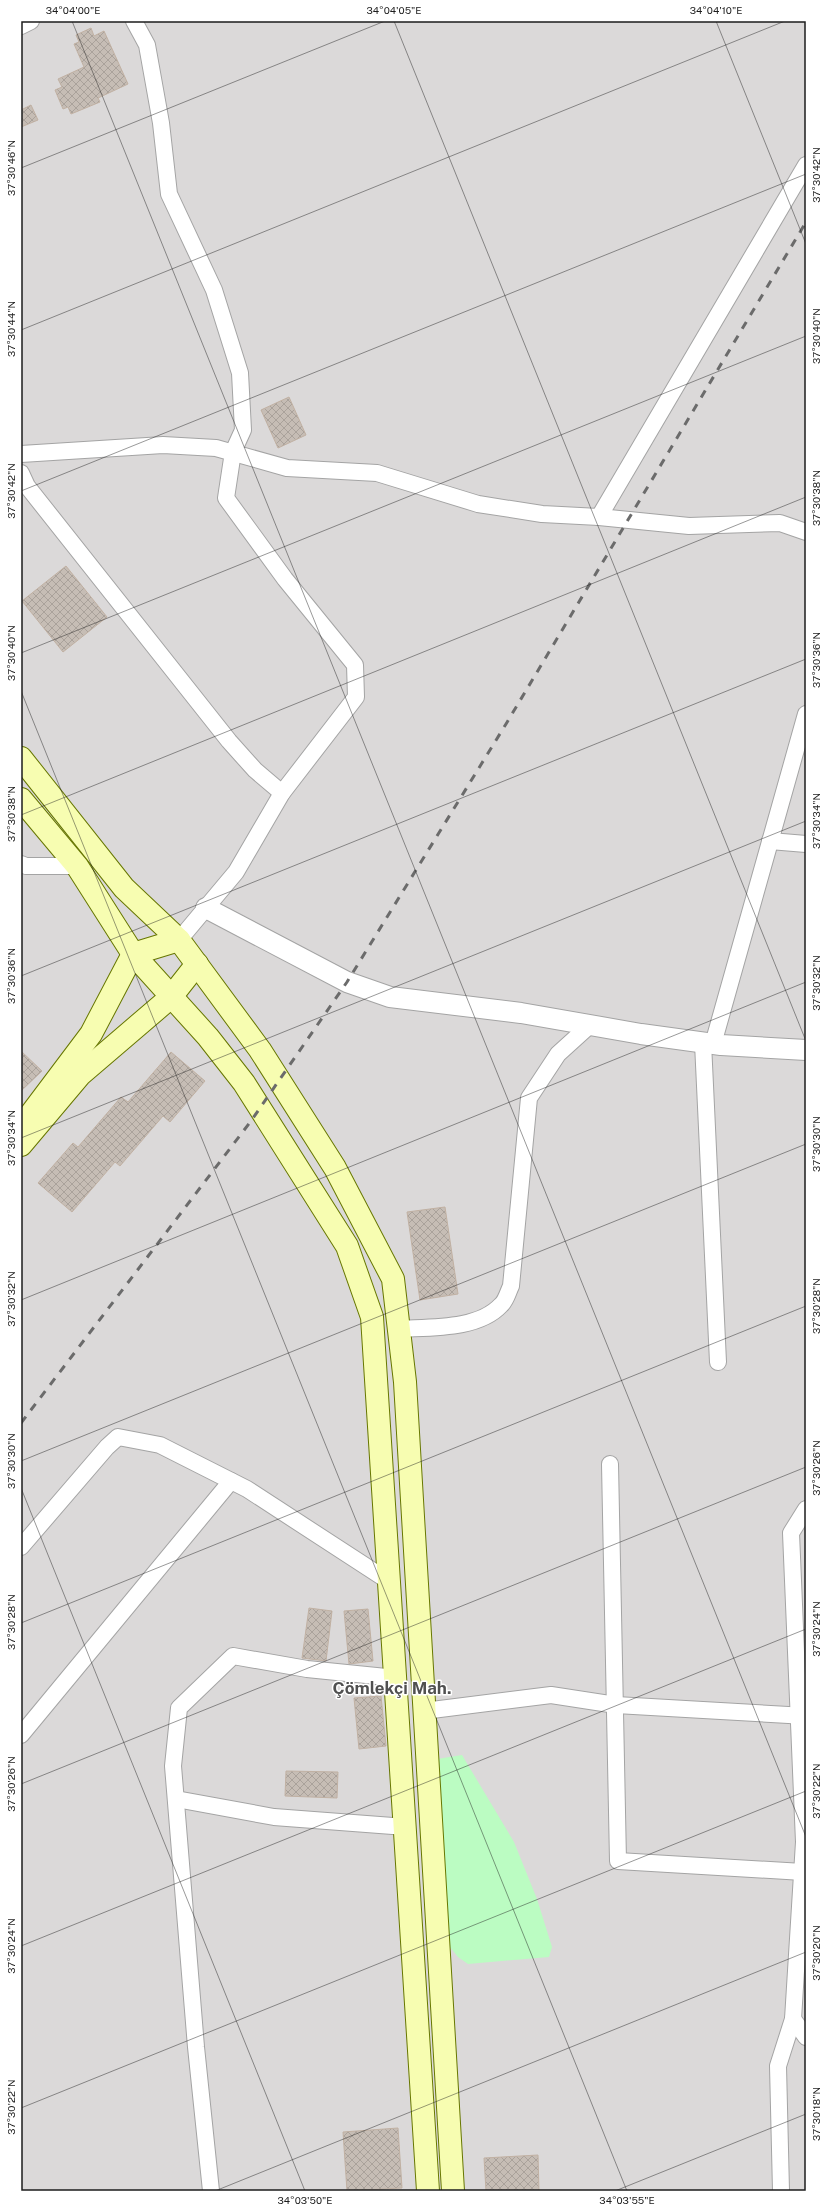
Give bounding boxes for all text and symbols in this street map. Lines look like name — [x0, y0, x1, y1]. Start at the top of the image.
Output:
text: 34°04'00"E — [46, 4, 100, 16]
text: 34°04'05"E — [366, 4, 422, 16]
text: 34°04'10"E — [690, 4, 742, 16]
text: 37°30'46"N — [5, 140, 17, 196]
text: 37°30'42"N — [810, 147, 822, 203]
text: 37°30'44"N — [5, 301, 17, 357]
text: 37°30'40"N — [810, 308, 822, 364]
text: 37°30'42"N — [5, 463, 17, 519]
text: 37°30'38"N — [810, 470, 822, 526]
text: 37°30'40"N — [5, 625, 17, 681]
text: 37°30'36"N — [810, 632, 822, 688]
text: 37°30'38"N — [5, 786, 17, 842]
text: 37°30'34"N — [810, 793, 822, 849]
text: 37°30'36"N — [5, 948, 17, 1004]
text: 37°30'32"N — [810, 955, 822, 1011]
text: 37°30'34"N — [5, 1110, 17, 1166]
text: 37°30'30"N — [810, 1116, 822, 1172]
text: 37°30'32"N — [5, 1271, 17, 1327]
text: 37°30'28"N — [810, 1278, 822, 1334]
text: 37°30'30"N — [5, 1433, 17, 1489]
text: 37°30'26"N — [810, 1440, 822, 1496]
text: 37°30'28"N — [5, 1594, 17, 1650]
text: 37°30'24"N — [810, 1601, 822, 1657]
district label: Çömlekçi Mah. — [332, 1678, 452, 1698]
text: 37°30'26"N — [5, 1756, 17, 1812]
text: 37°30'22"N — [810, 1763, 822, 1819]
text: 37°30'24"N — [5, 1918, 17, 1974]
text: 37°30'20"N — [810, 1925, 822, 1981]
text: 37°30'22"N — [5, 2079, 17, 2135]
text: 37°30'18"N — [810, 2087, 822, 2141]
text: 34°03'50"E — [277, 2194, 333, 2206]
text: 34°03'55"E — [599, 2194, 655, 2206]

